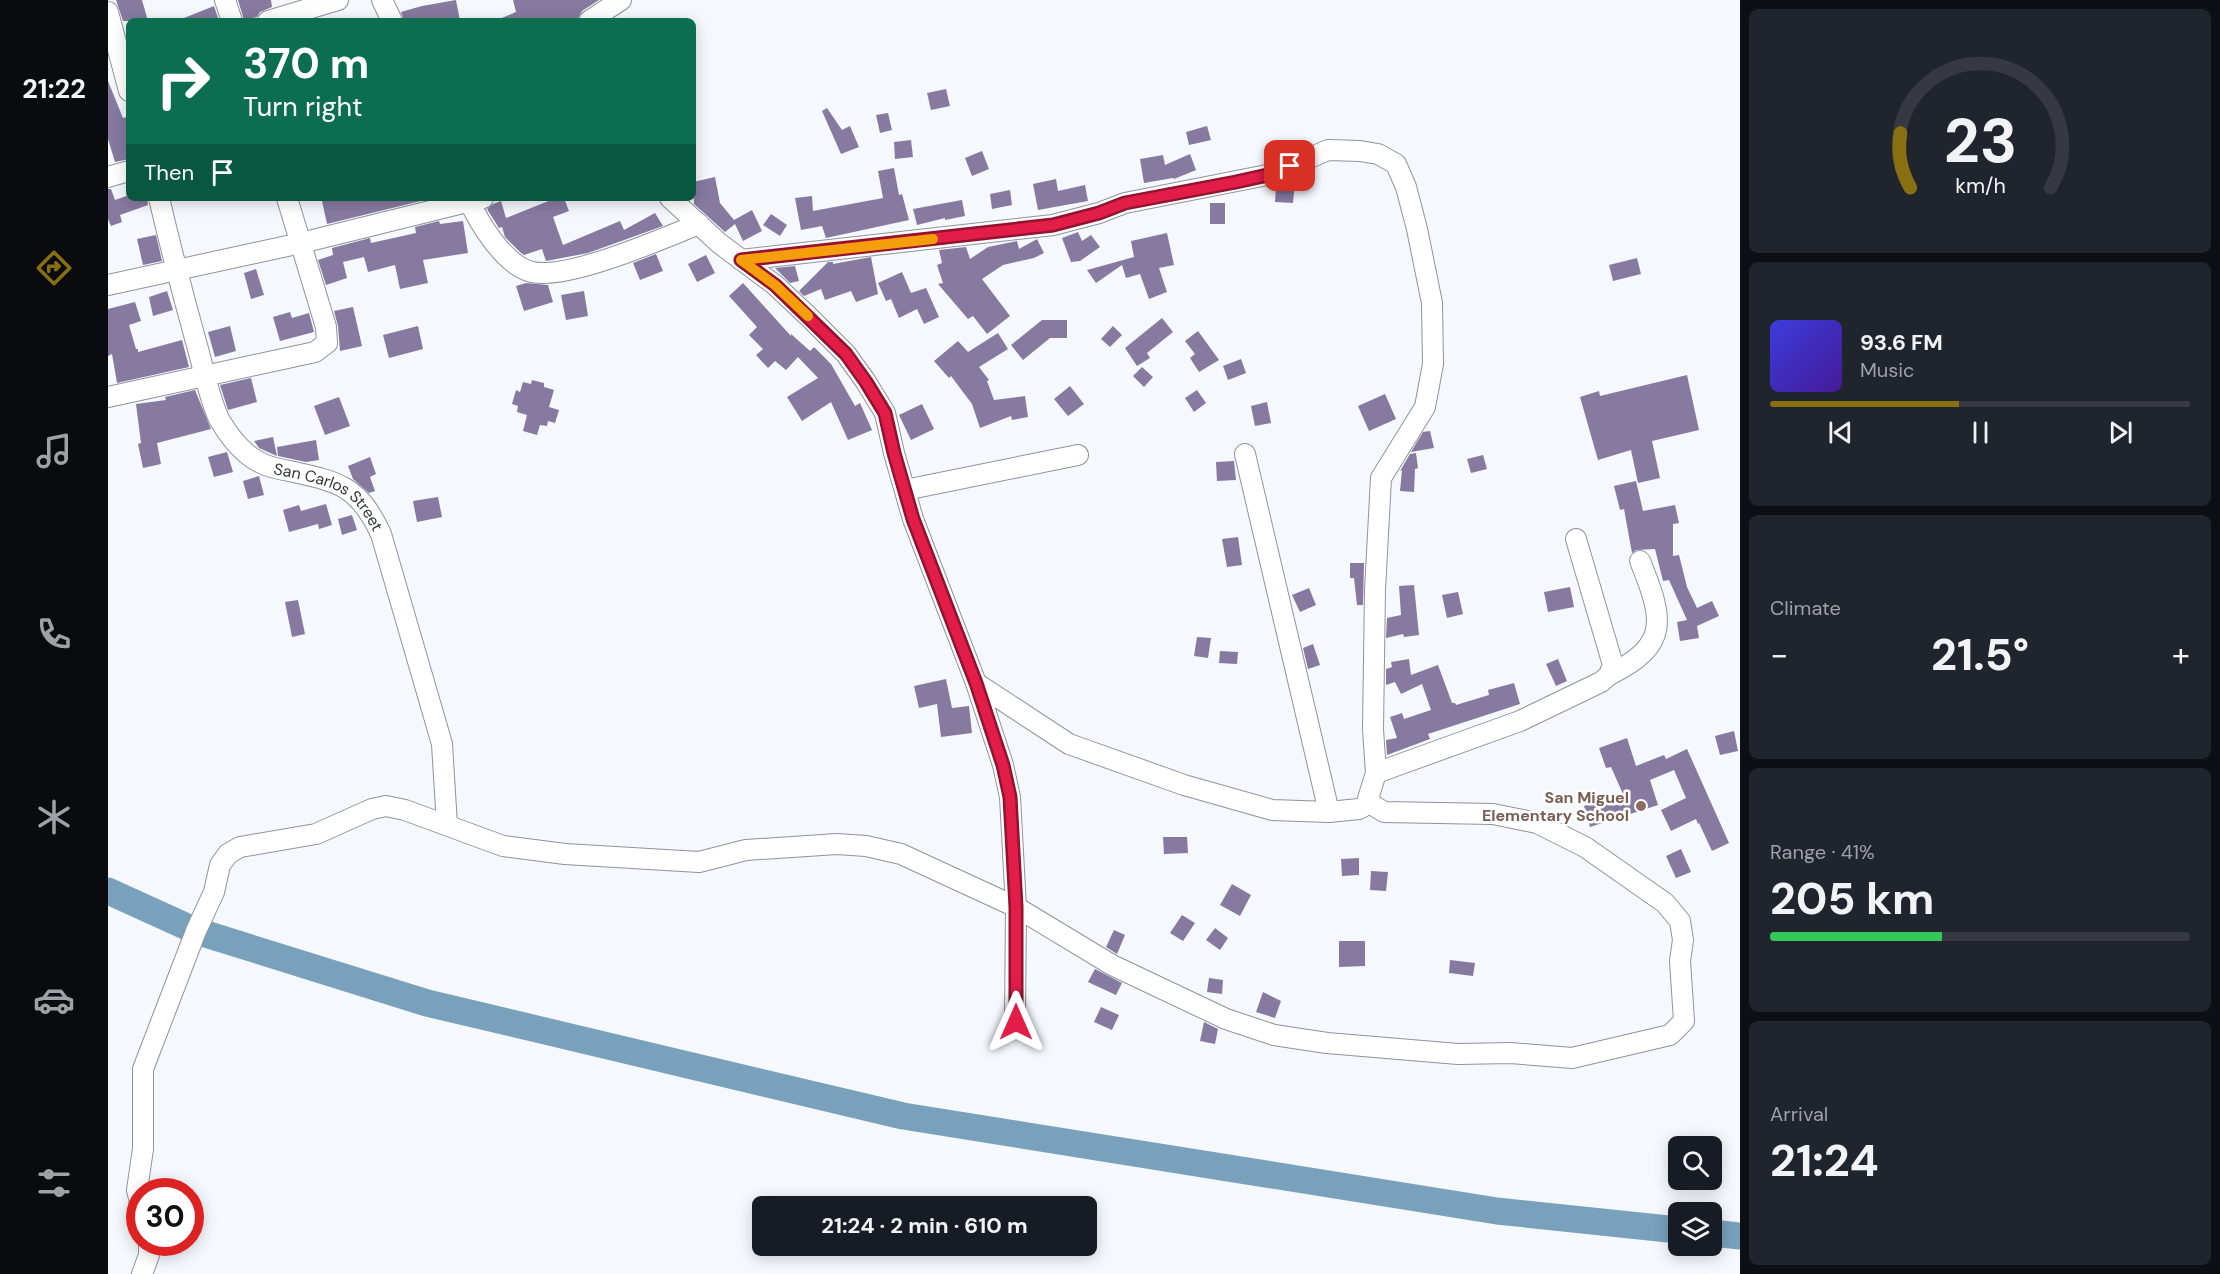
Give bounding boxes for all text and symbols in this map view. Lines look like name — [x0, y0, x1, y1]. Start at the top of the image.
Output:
text: 370 m — [243, 36, 369, 91]
icon: right — [144, 42, 222, 120]
text: 21:22 — [22, 71, 86, 106]
text: Turn right — [243, 89, 363, 124]
text: 23 — [1943, 100, 2017, 181]
pin — [1264, 140, 1315, 191]
icon: arrive — [1273, 149, 1306, 182]
icon: arrive — [206, 156, 239, 189]
text: Then — [144, 158, 194, 187]
text: km/h — [1955, 172, 2005, 200]
icon: directions — [33, 247, 75, 289]
text: 93.6 FM — [1860, 328, 1943, 357]
text: Music — [1860, 357, 1915, 383]
icon: previous — [1824, 416, 1857, 449]
icon: pause — [1964, 416, 1997, 449]
icon: next — [2104, 416, 2137, 449]
icon: music — [33, 430, 75, 472]
street label: San Carlos Street — [272, 458, 388, 535]
text: Climate — [1770, 595, 1841, 621]
icon: phone — [33, 613, 75, 655]
text: 21.5° — [1931, 625, 2029, 684]
text: − — [1770, 633, 1788, 676]
text: + — [2172, 633, 2190, 676]
place label: San Miguel Elementary School — [1482, 787, 1629, 826]
icon: climate — [33, 796, 75, 838]
marker: San Miguel Elementary School — [1634, 799, 1648, 813]
text: Range · 41% — [1770, 839, 1875, 865]
text: 205 km — [1770, 869, 1934, 928]
icon: car — [33, 979, 75, 1021]
position arrow — [984, 990, 1048, 1054]
text: Arrival — [1770, 1101, 1828, 1127]
text: 21:24 — [1770, 1131, 1879, 1190]
map controls — [1668, 1136, 1722, 1256]
button: search — [1668, 1136, 1722, 1190]
icon: filters — [33, 1162, 75, 1204]
speed limit sign: 30 — [126, 1178, 204, 1256]
button: layers — [1668, 1202, 1722, 1256]
text: 21:24 · 2 min · 610 m — [821, 1211, 1028, 1240]

